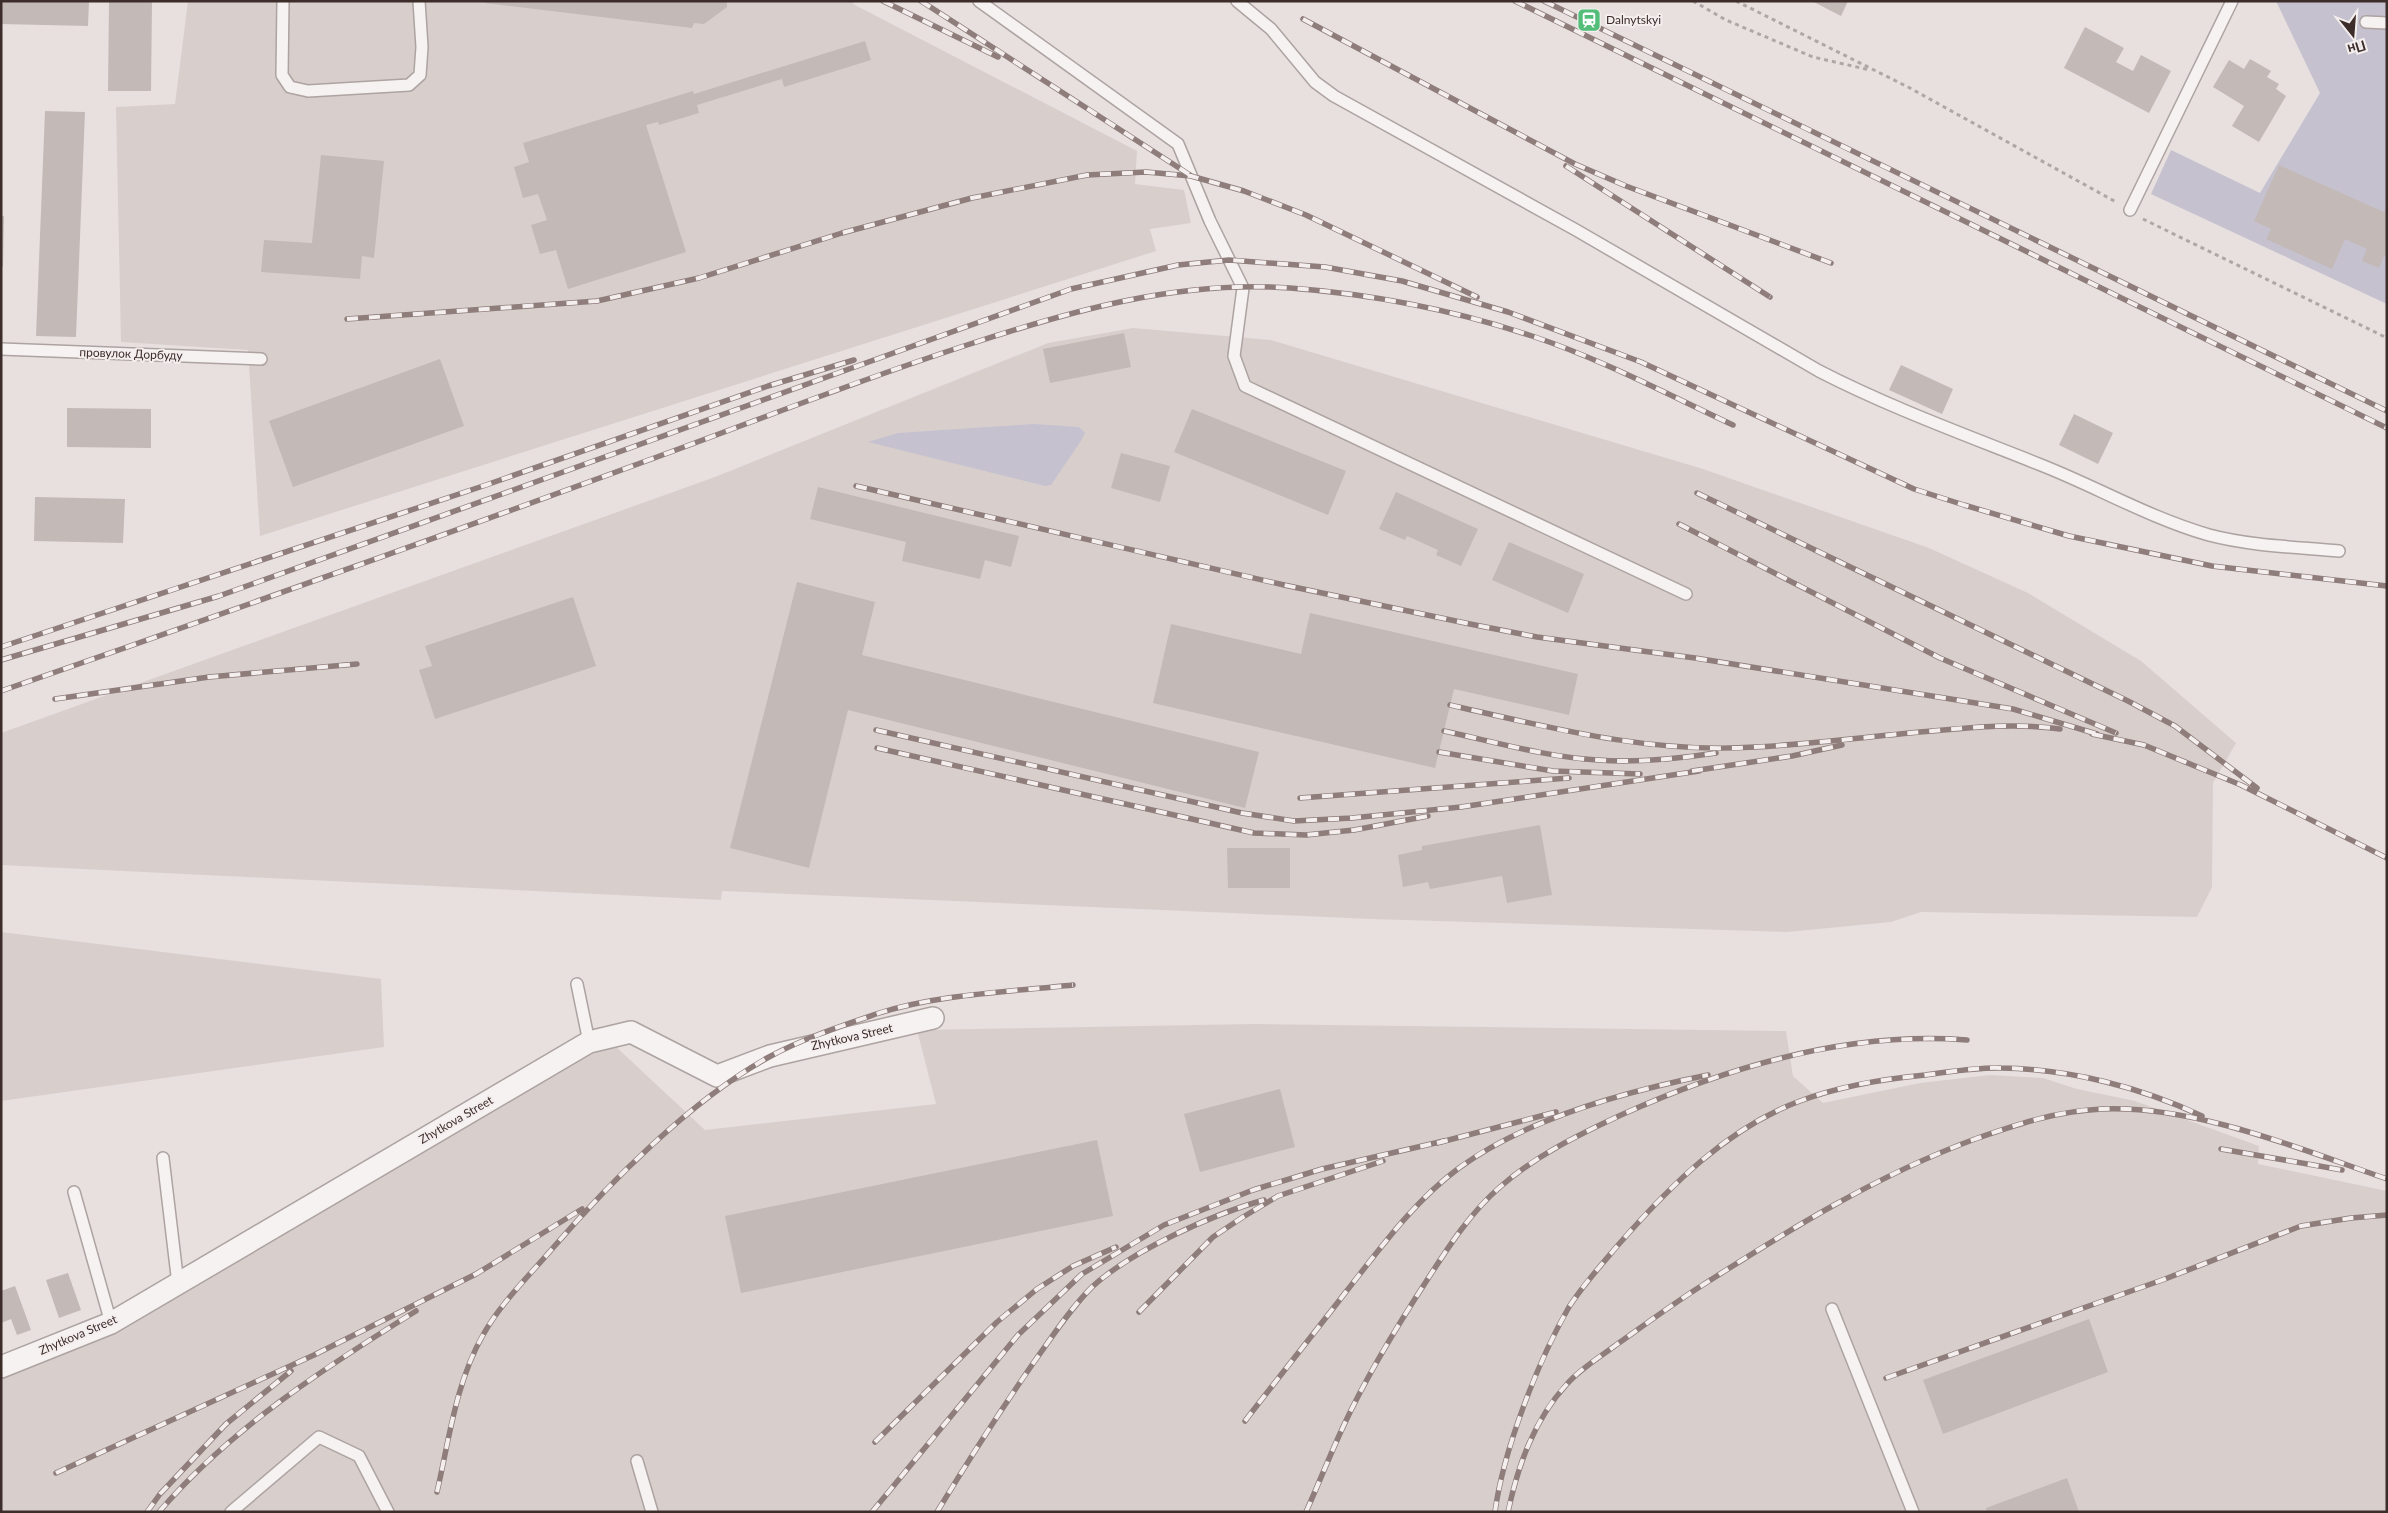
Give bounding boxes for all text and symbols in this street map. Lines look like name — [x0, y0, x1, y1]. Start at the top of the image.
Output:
station icon: Dalnytskyi — [1576, 7, 1602, 33]
north arrow — [2328, 10, 2378, 60]
place label: Dalnytskyi — [1606, 12, 1661, 27]
text: Пн — [2346, 37, 2368, 59]
street label: провулок Дорбуду — [79, 344, 184, 363]
street label: Zhytkova Street — [810, 1020, 895, 1053]
street label: Zhytkova Street — [416, 1092, 496, 1147]
street label: Zhytkova Street — [37, 1311, 120, 1358]

